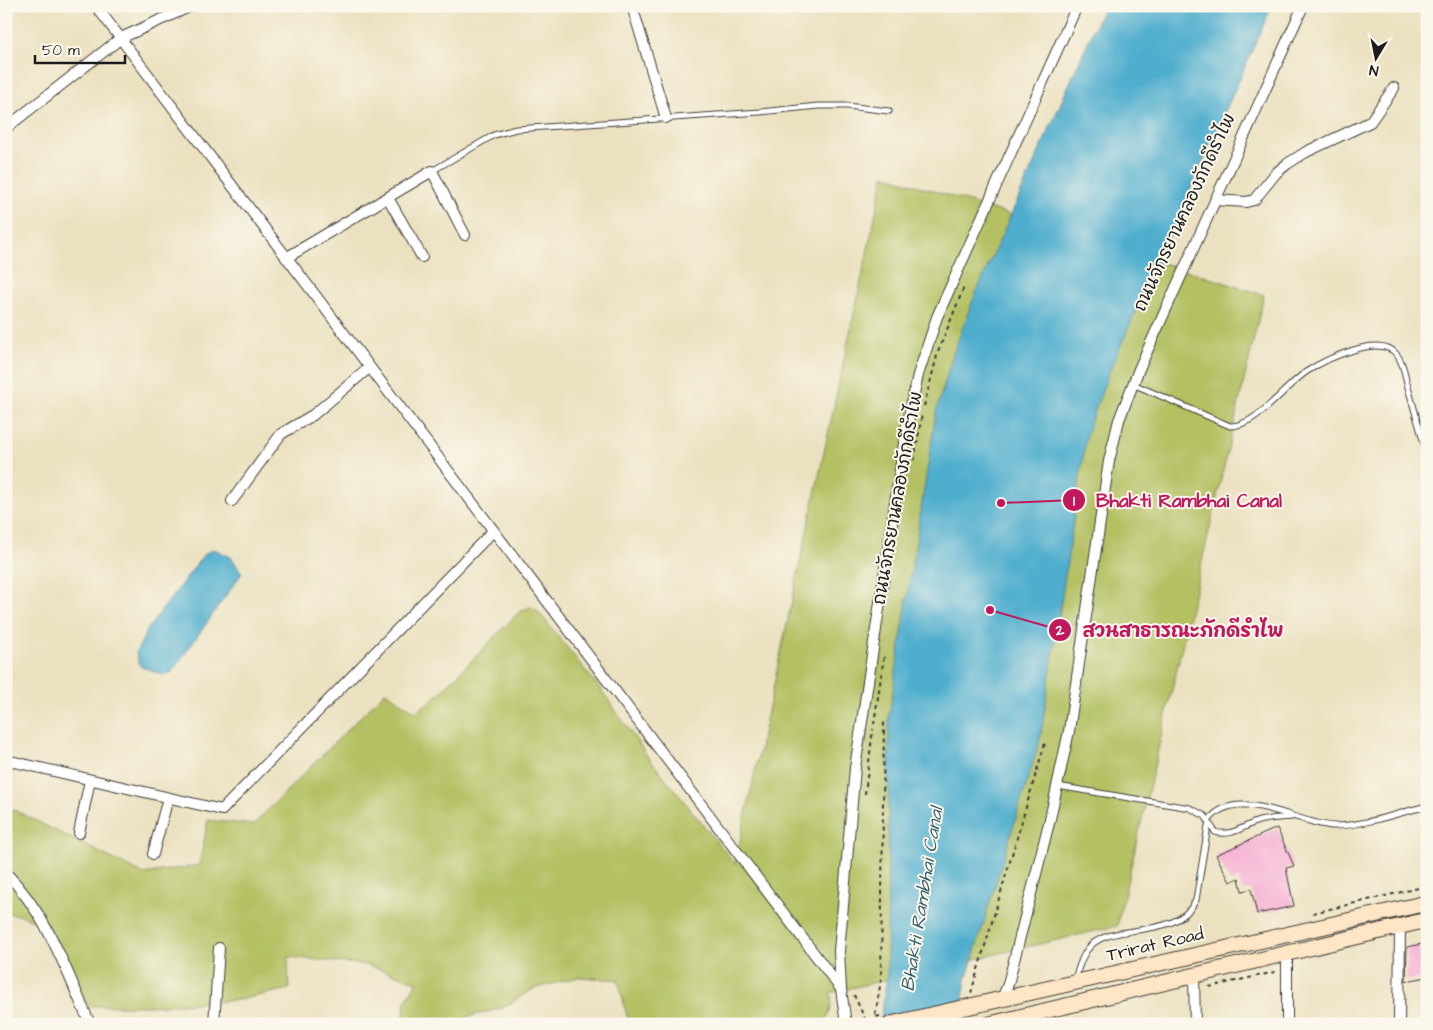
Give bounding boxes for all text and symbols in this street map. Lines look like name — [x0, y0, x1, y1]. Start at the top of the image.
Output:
scale bar — [35, 32, 125, 64]
north arrow — [1350, 32, 1400, 82]
text: 50 m — [42, 40, 80, 61]
text: N — [1368, 59, 1380, 80]
street label: ถนนจักรยานคลองภักดีรำไพ — [1127, 109, 1241, 315]
street label: ถนนจักรยานคลองภักดีรำไพ — [865, 389, 929, 607]
callout: Bhakti Rambhai Canal — [1061, 483, 1292, 517]
text: Bhakti Rambhai Canal — [1096, 488, 1282, 515]
text: 1 — [1073, 491, 1075, 512]
callout: สวนสาธารณะภักดีรำไพ — [1047, 613, 1293, 647]
text: สวนสาธารณะภักดีรำไพ — [1083, 617, 1283, 645]
text: 2 — [1055, 620, 1065, 641]
water label: Bhakti Rambhai Canal — [895, 802, 951, 993]
street label: Trirat Road — [1104, 921, 1206, 968]

